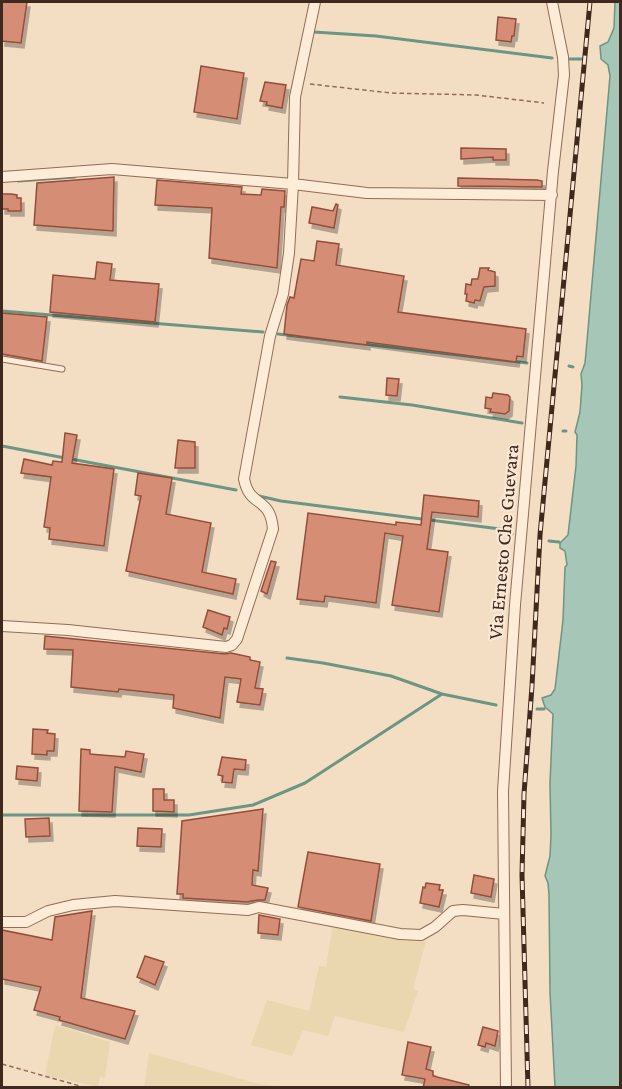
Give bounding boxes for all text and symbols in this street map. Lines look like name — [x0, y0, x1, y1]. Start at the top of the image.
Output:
street label: Via Ernesto Che Guevara — [483, 443, 523, 641]

